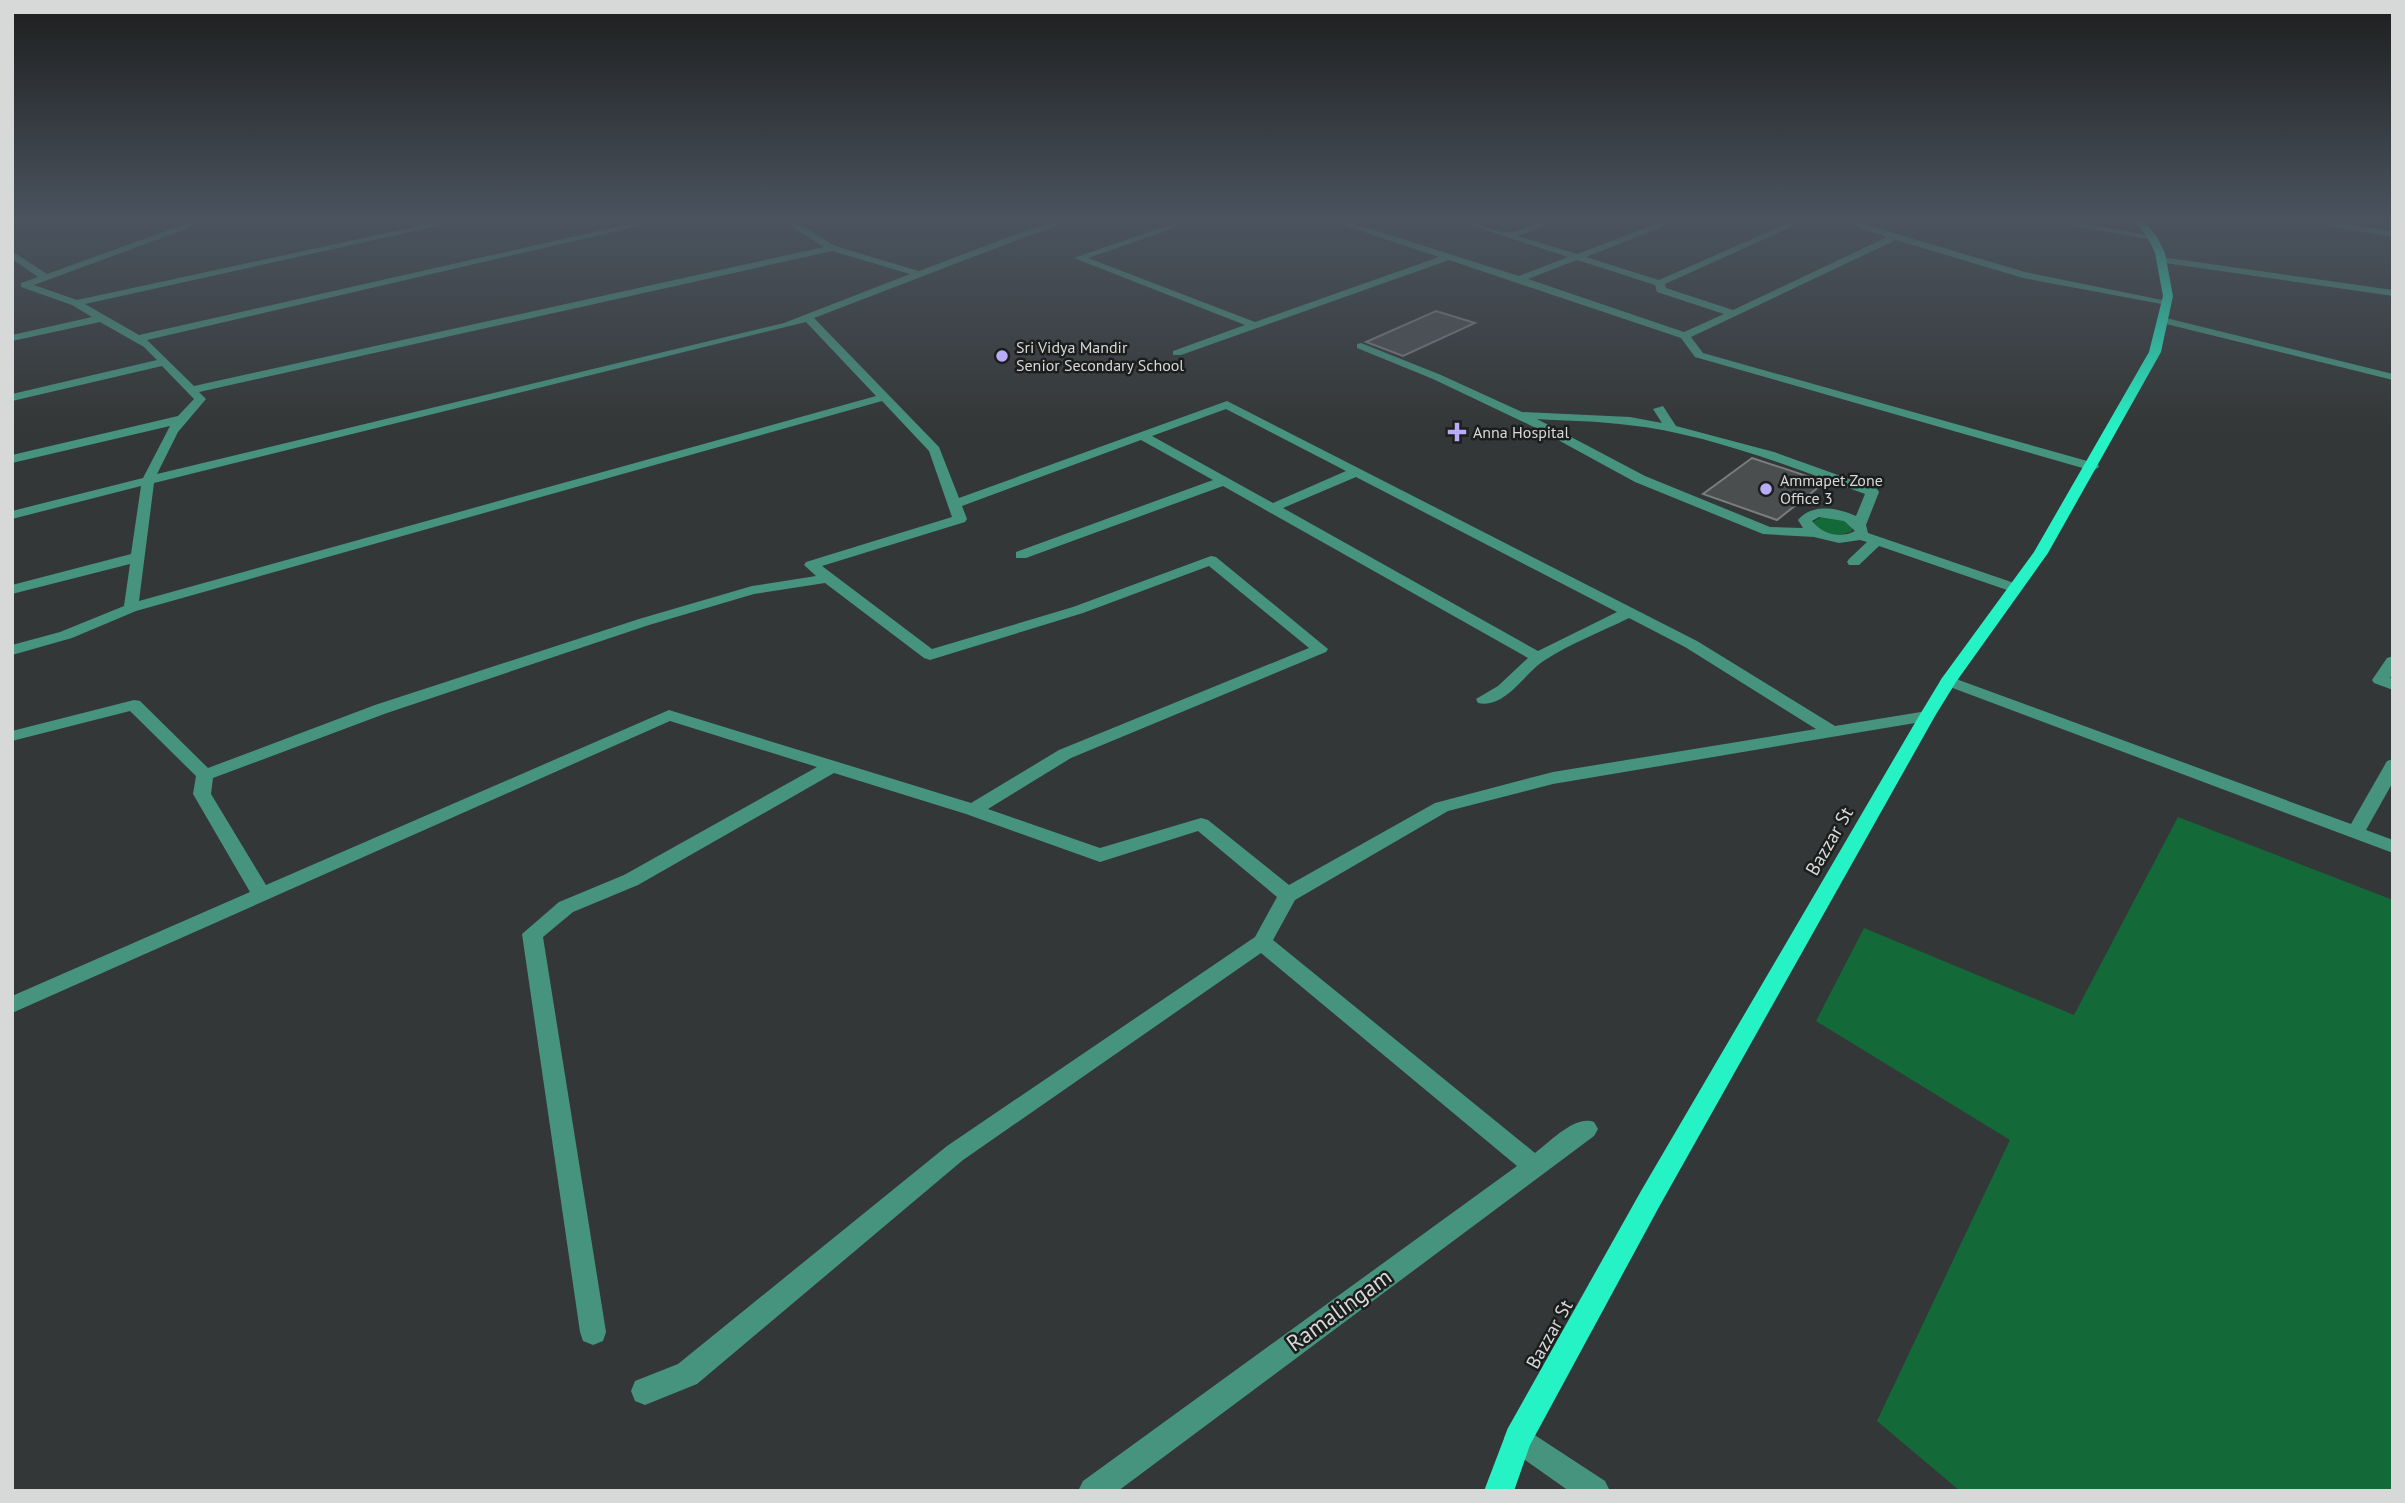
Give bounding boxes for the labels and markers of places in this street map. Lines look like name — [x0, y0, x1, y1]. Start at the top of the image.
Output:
place label: Sri Vidya Mandir Senior Secondary School — [1016, 337, 1184, 375]
marker: Sri Vidya Mandir Senior Secondary School — [994, 348, 1010, 364]
marker: Anna Hospital — [1447, 422, 1467, 442]
place label: Anna Hospital — [1473, 422, 1569, 442]
place label: Ammapet Zone Office 3 — [1780, 470, 1883, 508]
marker: Ammapet Zone Office 3 — [1758, 481, 1774, 497]

